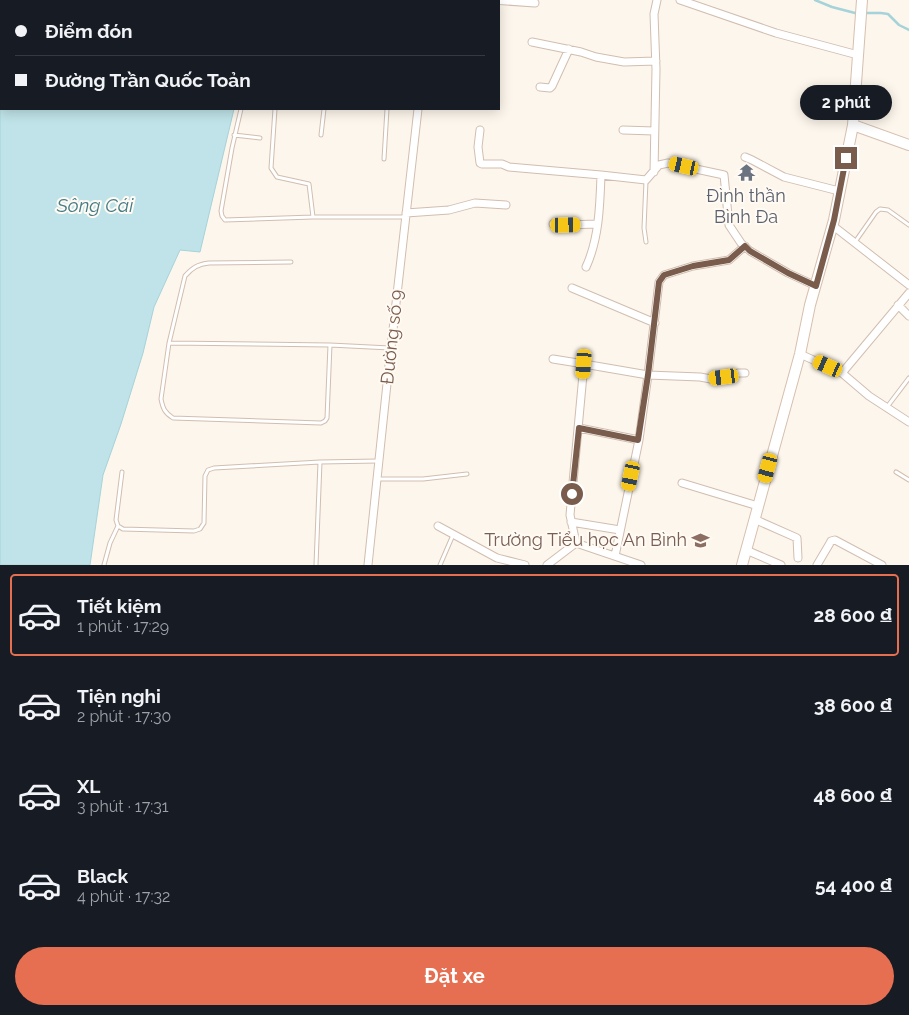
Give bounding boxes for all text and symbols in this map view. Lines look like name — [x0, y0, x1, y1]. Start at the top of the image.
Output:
text: Điểm đón — [45, 20, 132, 42]
text: Đường Trần Quốc Toản — [45, 69, 251, 91]
callout: 2 phút — [800, 86, 892, 120]
text: 2 phút — [822, 93, 870, 112]
route end — [835, 147, 857, 169]
car — [667, 155, 700, 177]
temple icon: Đình thần Bình Đa — [736, 163, 756, 183]
place label: Đình thần Bình Đa — [706, 185, 786, 227]
water label: Sông Cái — [56, 194, 134, 216]
car — [550, 217, 581, 233]
street label: Đường số 9 — [376, 289, 407, 385]
car — [575, 349, 592, 379]
car — [811, 353, 844, 379]
car — [708, 368, 739, 386]
car — [756, 452, 779, 484]
car — [620, 460, 641, 492]
route start — [561, 483, 583, 505]
place label: Trường Tiểu học An Bình — [484, 529, 687, 550]
school or university icon: Trường Tiểu học An Bình — [691, 530, 711, 550]
icon: car — [17, 593, 62, 638]
text: Tiết kiệm — [77, 595, 161, 617]
text: 28 600 ₫ — [814, 604, 892, 626]
text: 1 phút · 17:29 — [77, 617, 169, 636]
icon: car — [17, 683, 62, 728]
text: Tiện nghi — [77, 685, 161, 707]
text: 38 600 ₫ — [814, 694, 892, 716]
text: 2 phút · 17:30 — [77, 707, 171, 726]
icon: car — [17, 773, 62, 818]
text: XL — [77, 775, 100, 797]
text: 48 600 ₫ — [813, 784, 892, 806]
text: 3 phút · 17:31 — [77, 797, 169, 816]
icon: car — [17, 863, 62, 908]
text: Black — [77, 865, 128, 887]
text: 54 400 ₫ — [815, 874, 892, 896]
text: 4 phút · 17:32 — [77, 887, 170, 906]
button: Đặt xe — [15, 947, 894, 1005]

